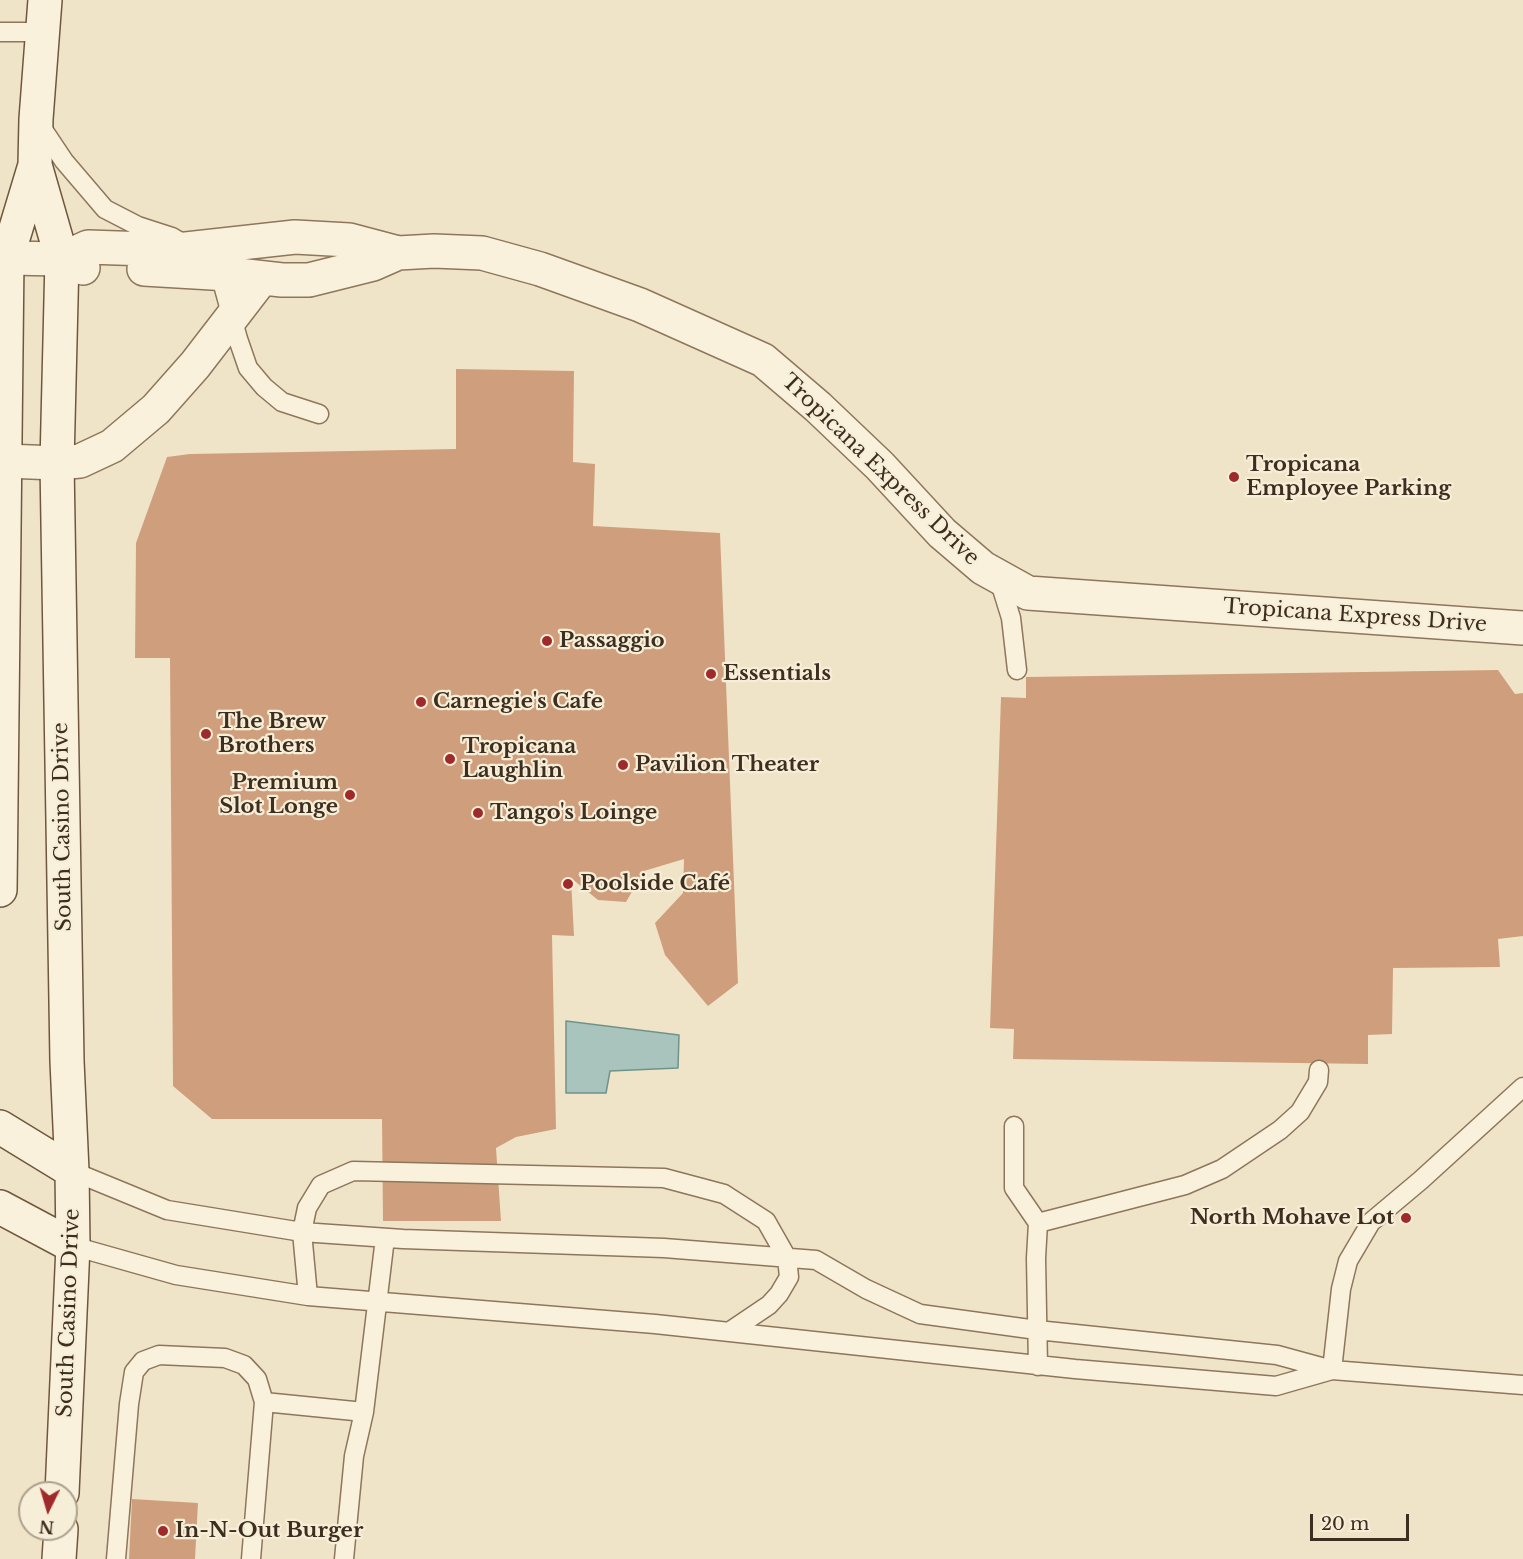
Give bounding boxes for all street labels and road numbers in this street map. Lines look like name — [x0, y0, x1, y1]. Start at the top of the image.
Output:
street label: Tropicana Express Drive — [776, 369, 984, 571]
street label: Tropicana Express Drive — [1222, 594, 1488, 638]
street label: South Casino Drive — [49, 722, 77, 932]
street label: South Casino Drive — [53, 1208, 85, 1418]

